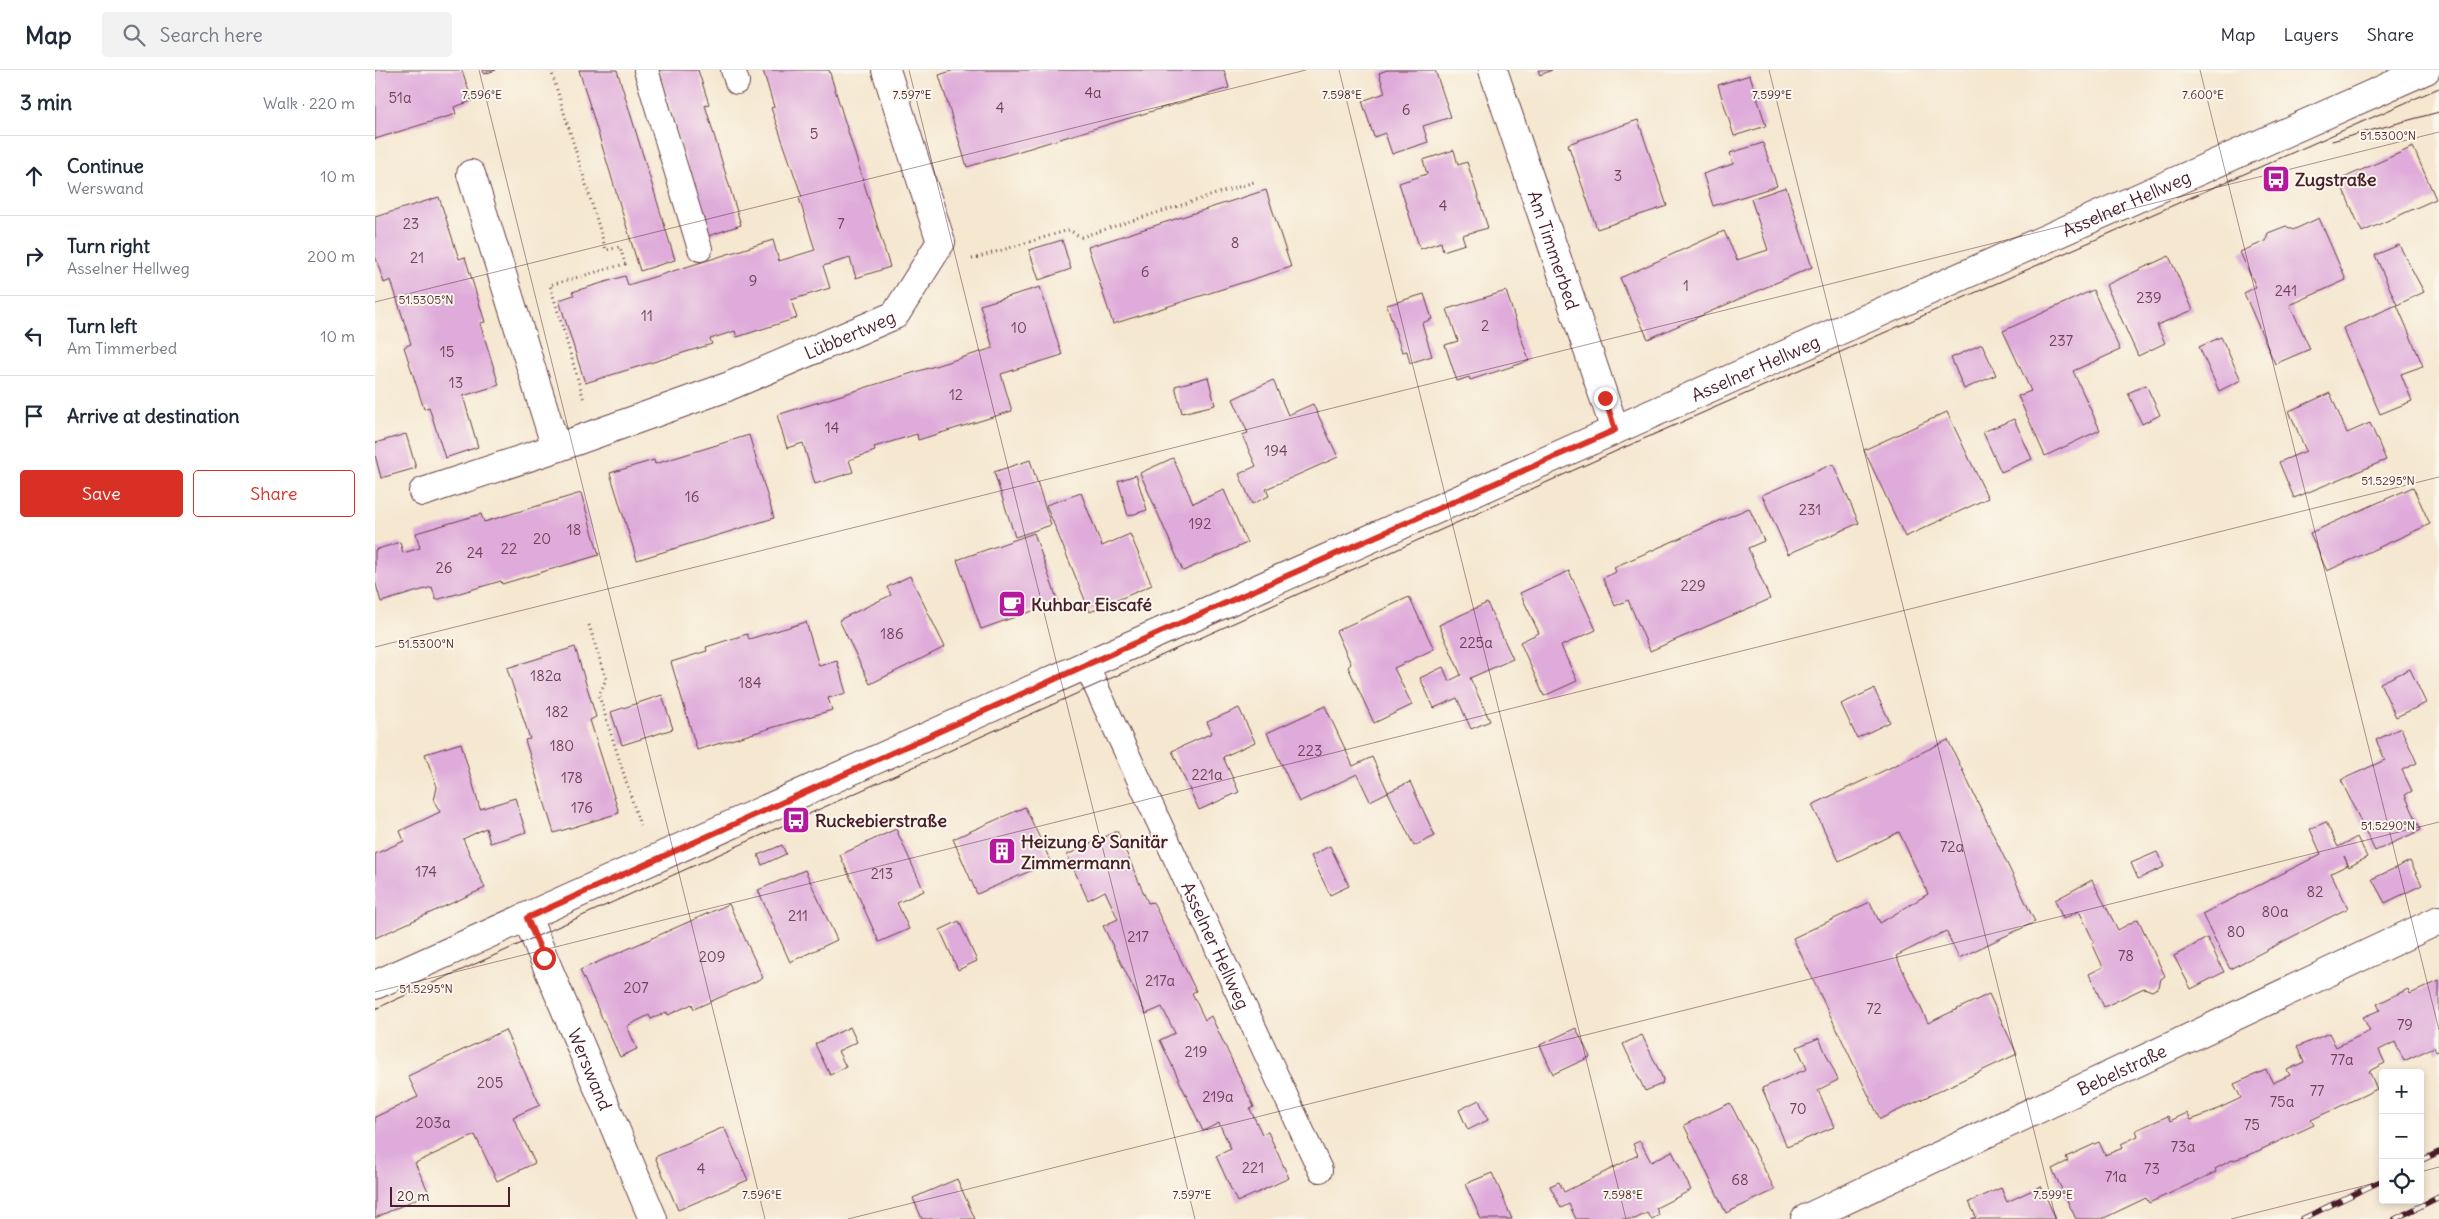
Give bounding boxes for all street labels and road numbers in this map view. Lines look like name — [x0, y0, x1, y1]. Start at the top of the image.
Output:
street label: Asselner Hellweg — [2059, 165, 2194, 242]
street label: Am Timmerbed — [1523, 188, 1585, 313]
street label: Lübbertweg — [800, 305, 899, 364]
street label: Asselner Hellweg — [1688, 329, 1823, 406]
street label: Asselner Hellweg — [1176, 878, 1255, 1013]
street label: Werswand — [563, 1025, 618, 1114]
street label: Bebelstraße — [2073, 1039, 2170, 1101]

